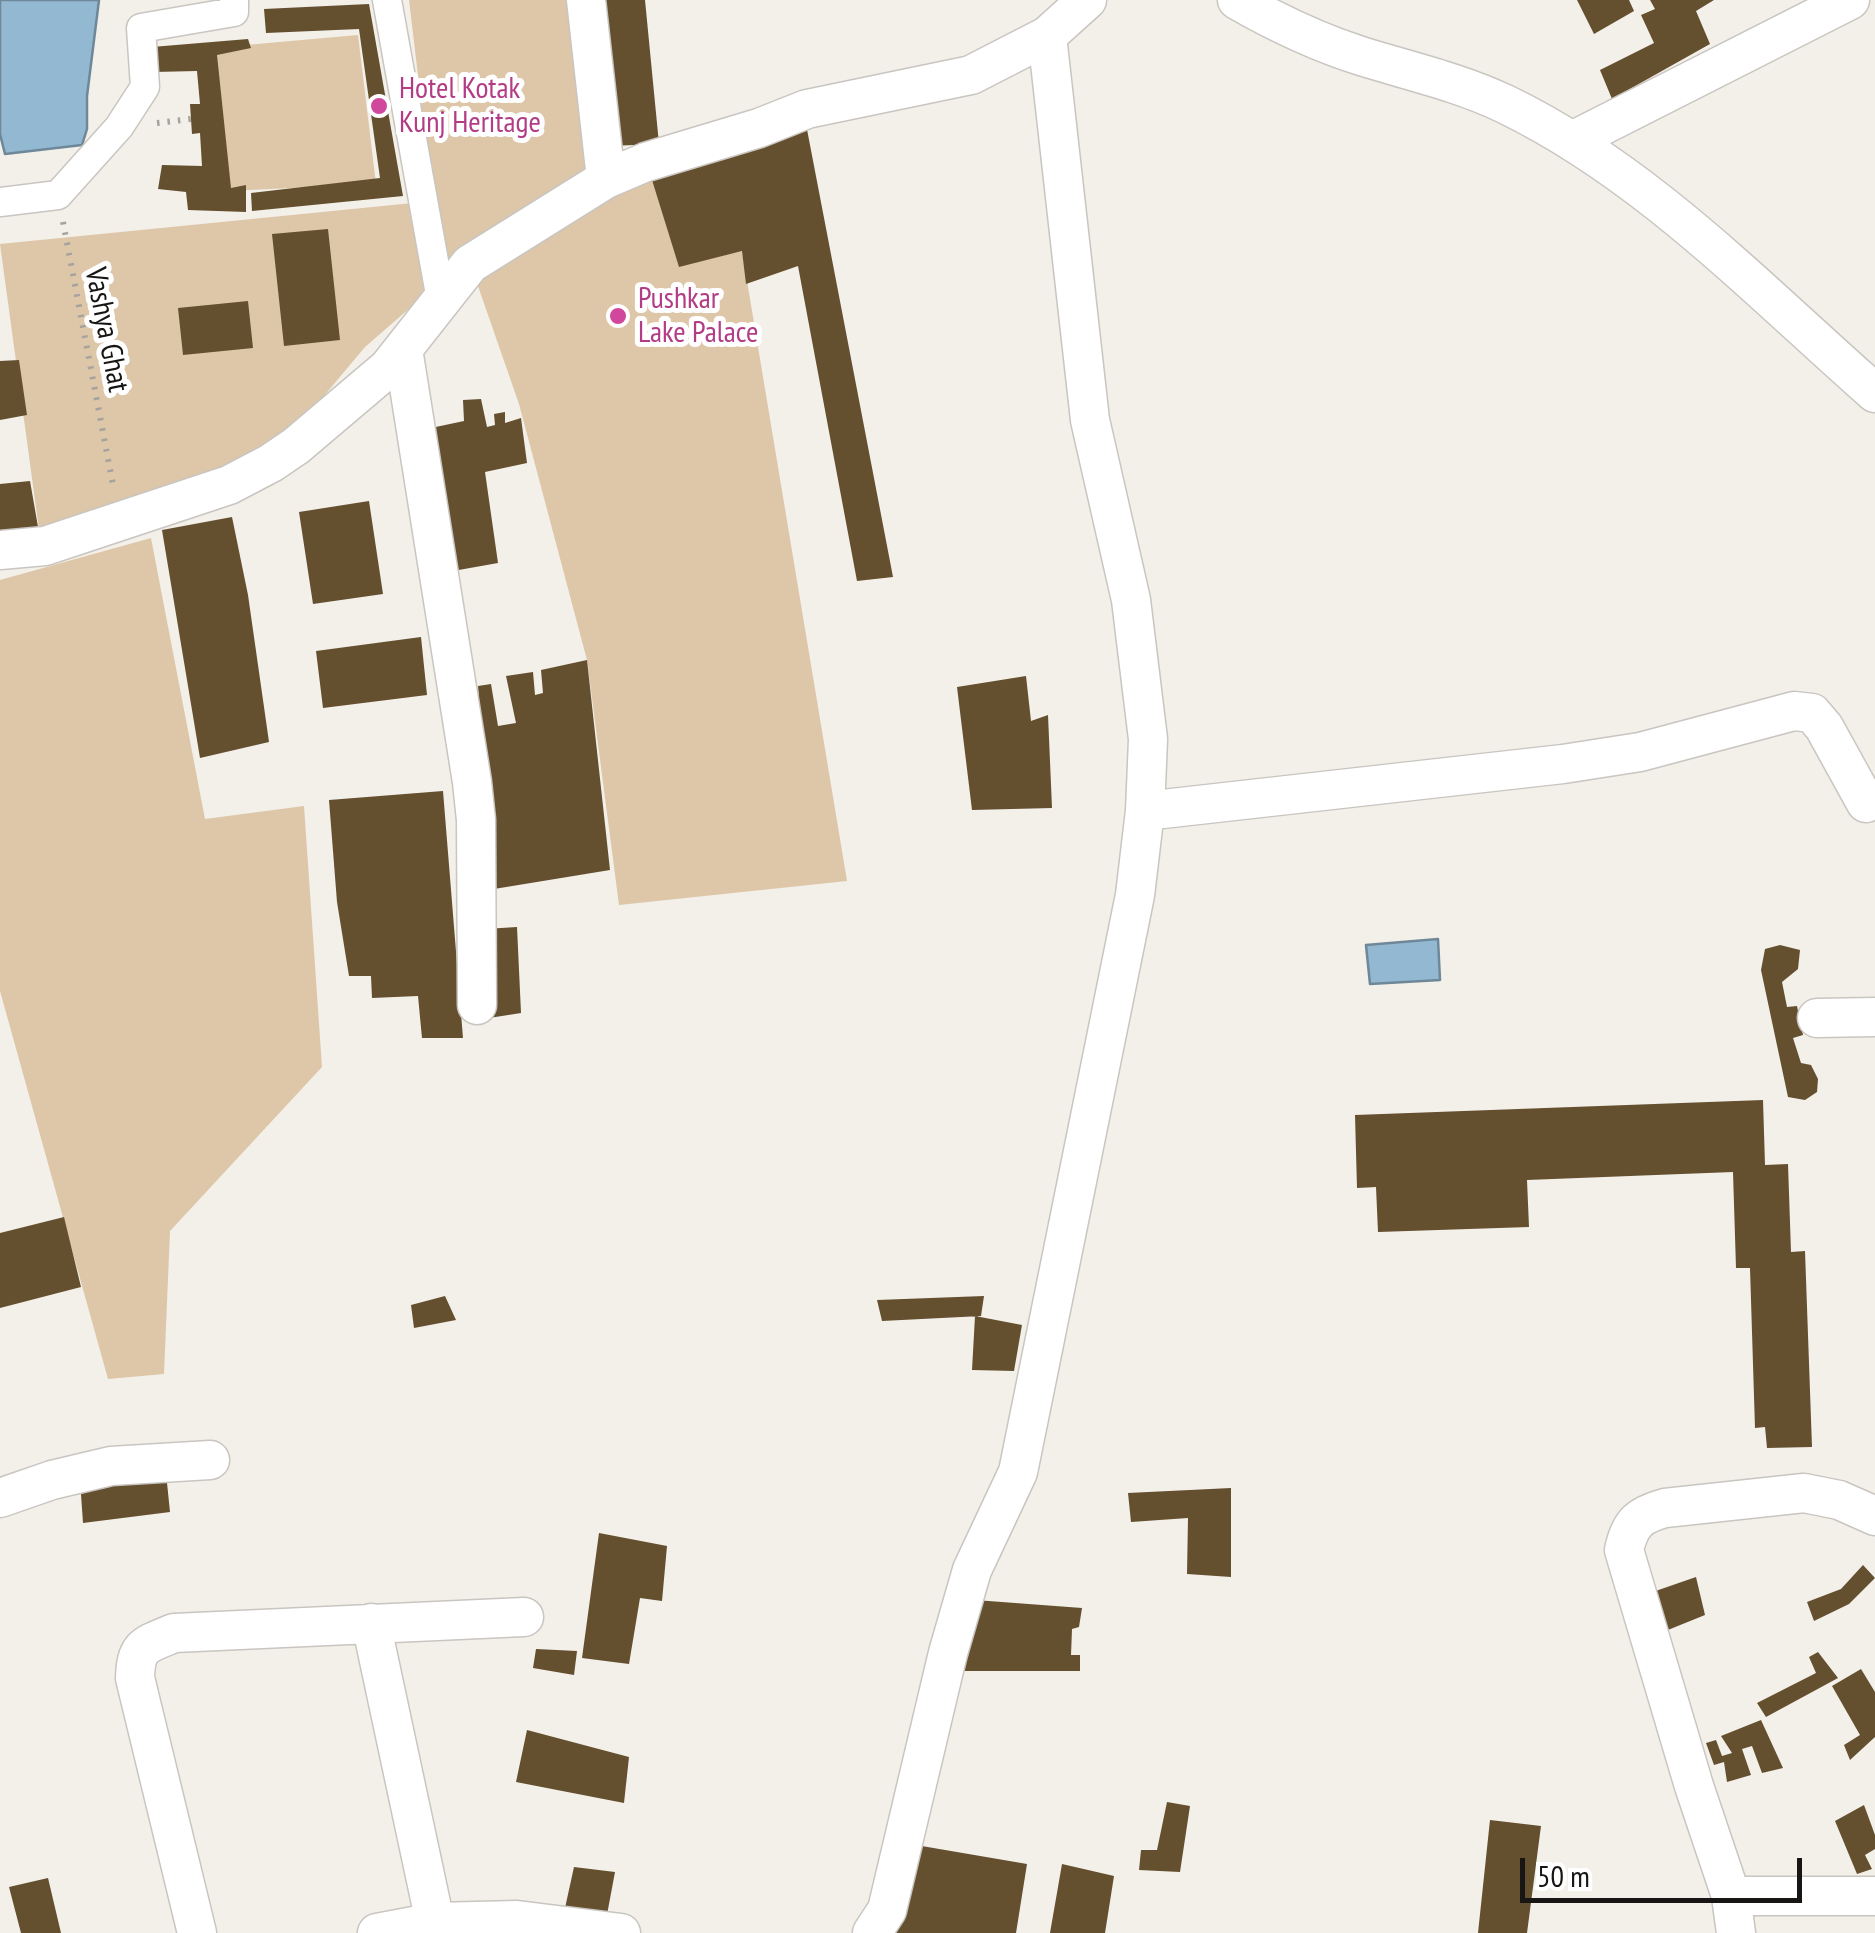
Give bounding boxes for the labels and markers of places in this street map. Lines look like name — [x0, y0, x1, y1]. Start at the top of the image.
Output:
place label: Hotel Kotak Kunj Heritage — [399, 71, 541, 142]
marker: Hotel Kotak Kunj Heritage — [368, 95, 390, 117]
place label: Pushkar Lake Palace — [638, 281, 758, 352]
marker: Pushkar Lake Palace — [607, 305, 629, 327]

